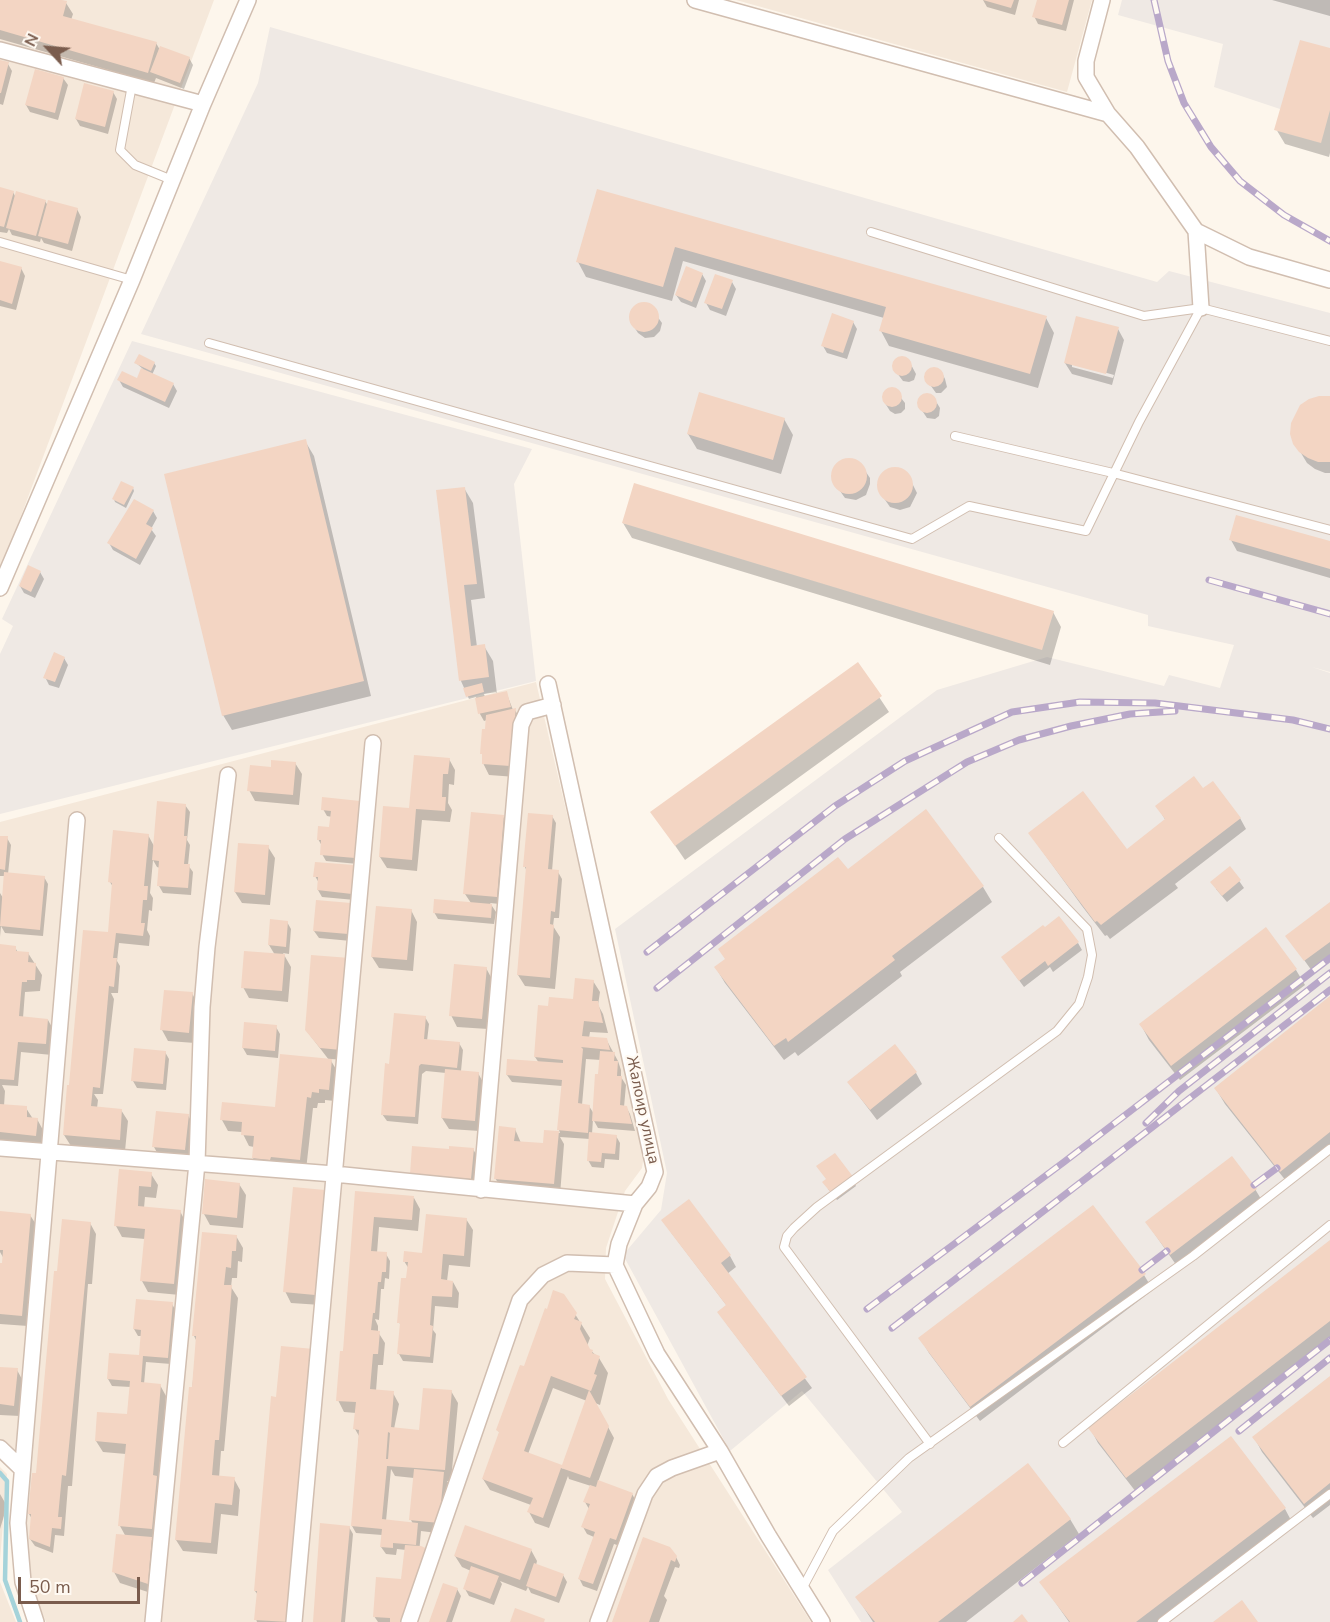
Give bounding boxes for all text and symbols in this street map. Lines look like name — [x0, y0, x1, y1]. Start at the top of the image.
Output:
north arrow — [18, 18, 78, 78]
text: N — [19, 30, 44, 50]
street label: Жалоир улица — [621, 1054, 663, 1166]
scale bar — [21, 1565, 142, 1603]
text: 50 m — [29, 1575, 71, 1599]

